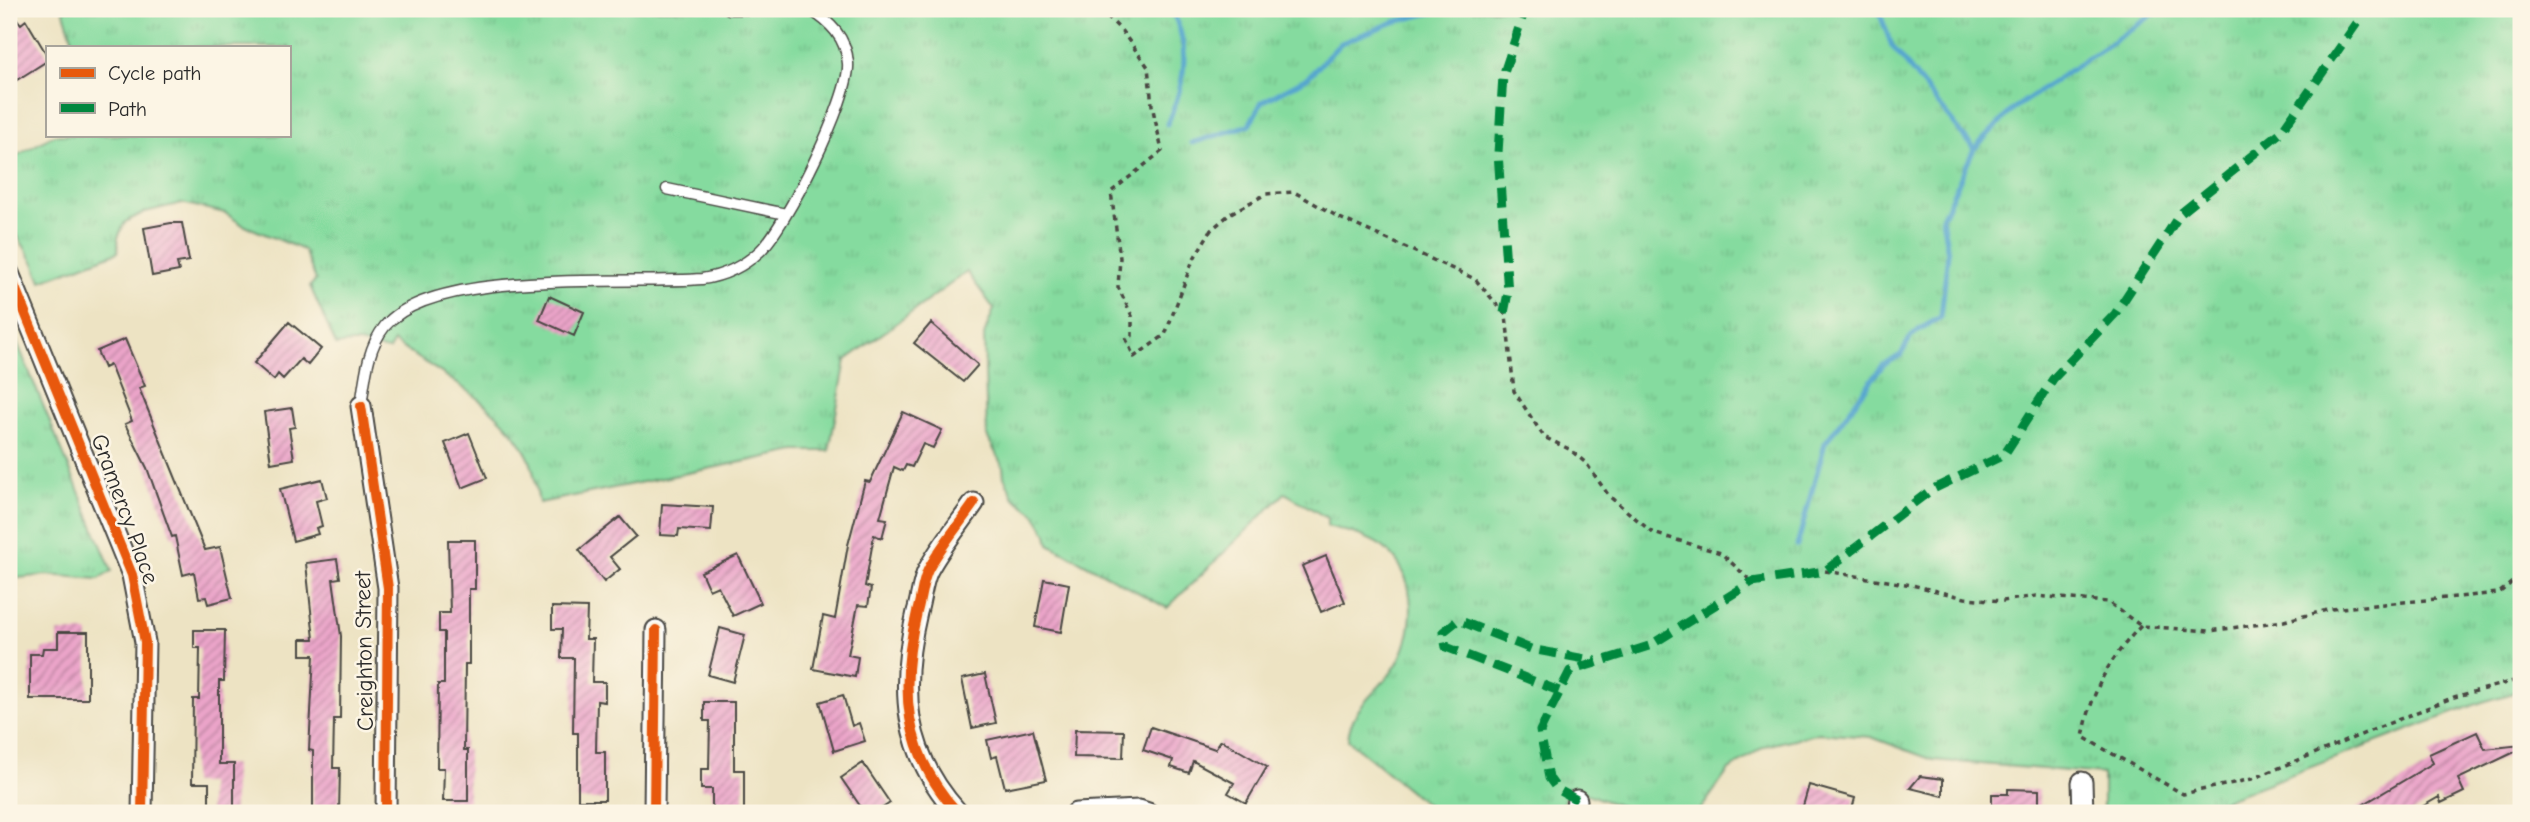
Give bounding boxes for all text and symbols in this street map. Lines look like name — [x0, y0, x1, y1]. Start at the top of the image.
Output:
legend — [46, 46, 290, 136]
text: Cycle path — [108, 61, 201, 85]
text: Path — [108, 97, 147, 121]
street label: Gramercy Place — [85, 430, 165, 588]
street label: Creighton Street — [349, 569, 379, 731]

